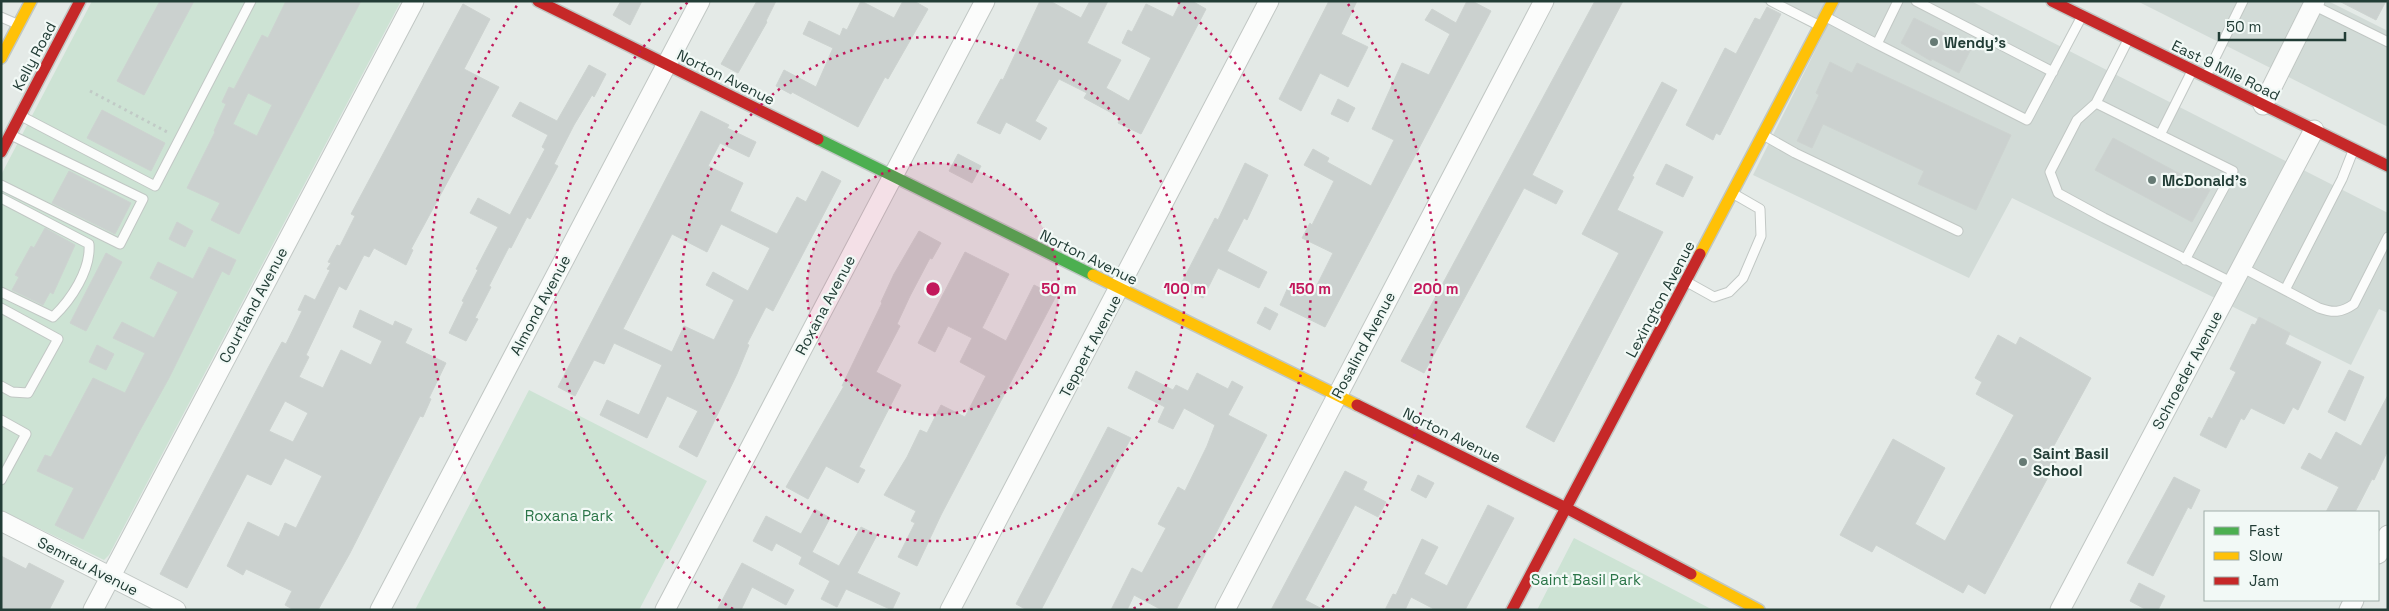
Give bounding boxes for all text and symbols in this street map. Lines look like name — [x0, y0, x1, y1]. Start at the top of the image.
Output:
scale bar — [2219, 10, 2345, 42]
text: 50 m — [2226, 17, 2261, 36]
street label: Kelly Road — [8, 18, 60, 94]
place label: Wendy's — [1944, 33, 2006, 52]
marker: Wendy's — [1928, 36, 1940, 48]
street label: East 9 Mile Road — [2169, 36, 2283, 104]
street label: Norton Avenue — [674, 45, 778, 109]
place label: McDonald's — [2162, 171, 2247, 190]
marker: McDonald's — [2146, 174, 2158, 186]
street label: Norton Avenue — [1037, 225, 1141, 289]
street label: Lexington Avenue — [1621, 237, 1699, 361]
street label: Courtland Avenue — [214, 244, 292, 366]
street label: Almond Avenue — [506, 252, 574, 358]
street label: Roxana Avenue — [791, 252, 859, 358]
text: 50 m — [1041, 279, 1077, 298]
text: 100 m — [1164, 279, 1206, 298]
text: 150 m — [1289, 279, 1331, 298]
text: 200 m — [1414, 279, 1458, 298]
centre of rings — [924, 280, 942, 298]
street label: Rosalind Avenue — [1327, 288, 1399, 402]
street label: Teppert Avenue — [1055, 291, 1125, 401]
street label: Schroeder Avenue — [2148, 307, 2226, 433]
street label: Norton Avenue — [1400, 403, 1504, 467]
place label: Saint Basil School — [2033, 444, 2109, 480]
marker: Saint Basil School — [2017, 456, 2029, 468]
park label: Roxana Park — [525, 506, 613, 525]
legend — [2204, 511, 2379, 601]
text: Fast — [2249, 521, 2280, 540]
street label: Semrau Avenue — [34, 532, 142, 600]
text: Slow — [2249, 546, 2283, 565]
park label: Saint Basil Park — [1531, 570, 1641, 589]
text: Jam — [2249, 571, 2279, 590]

